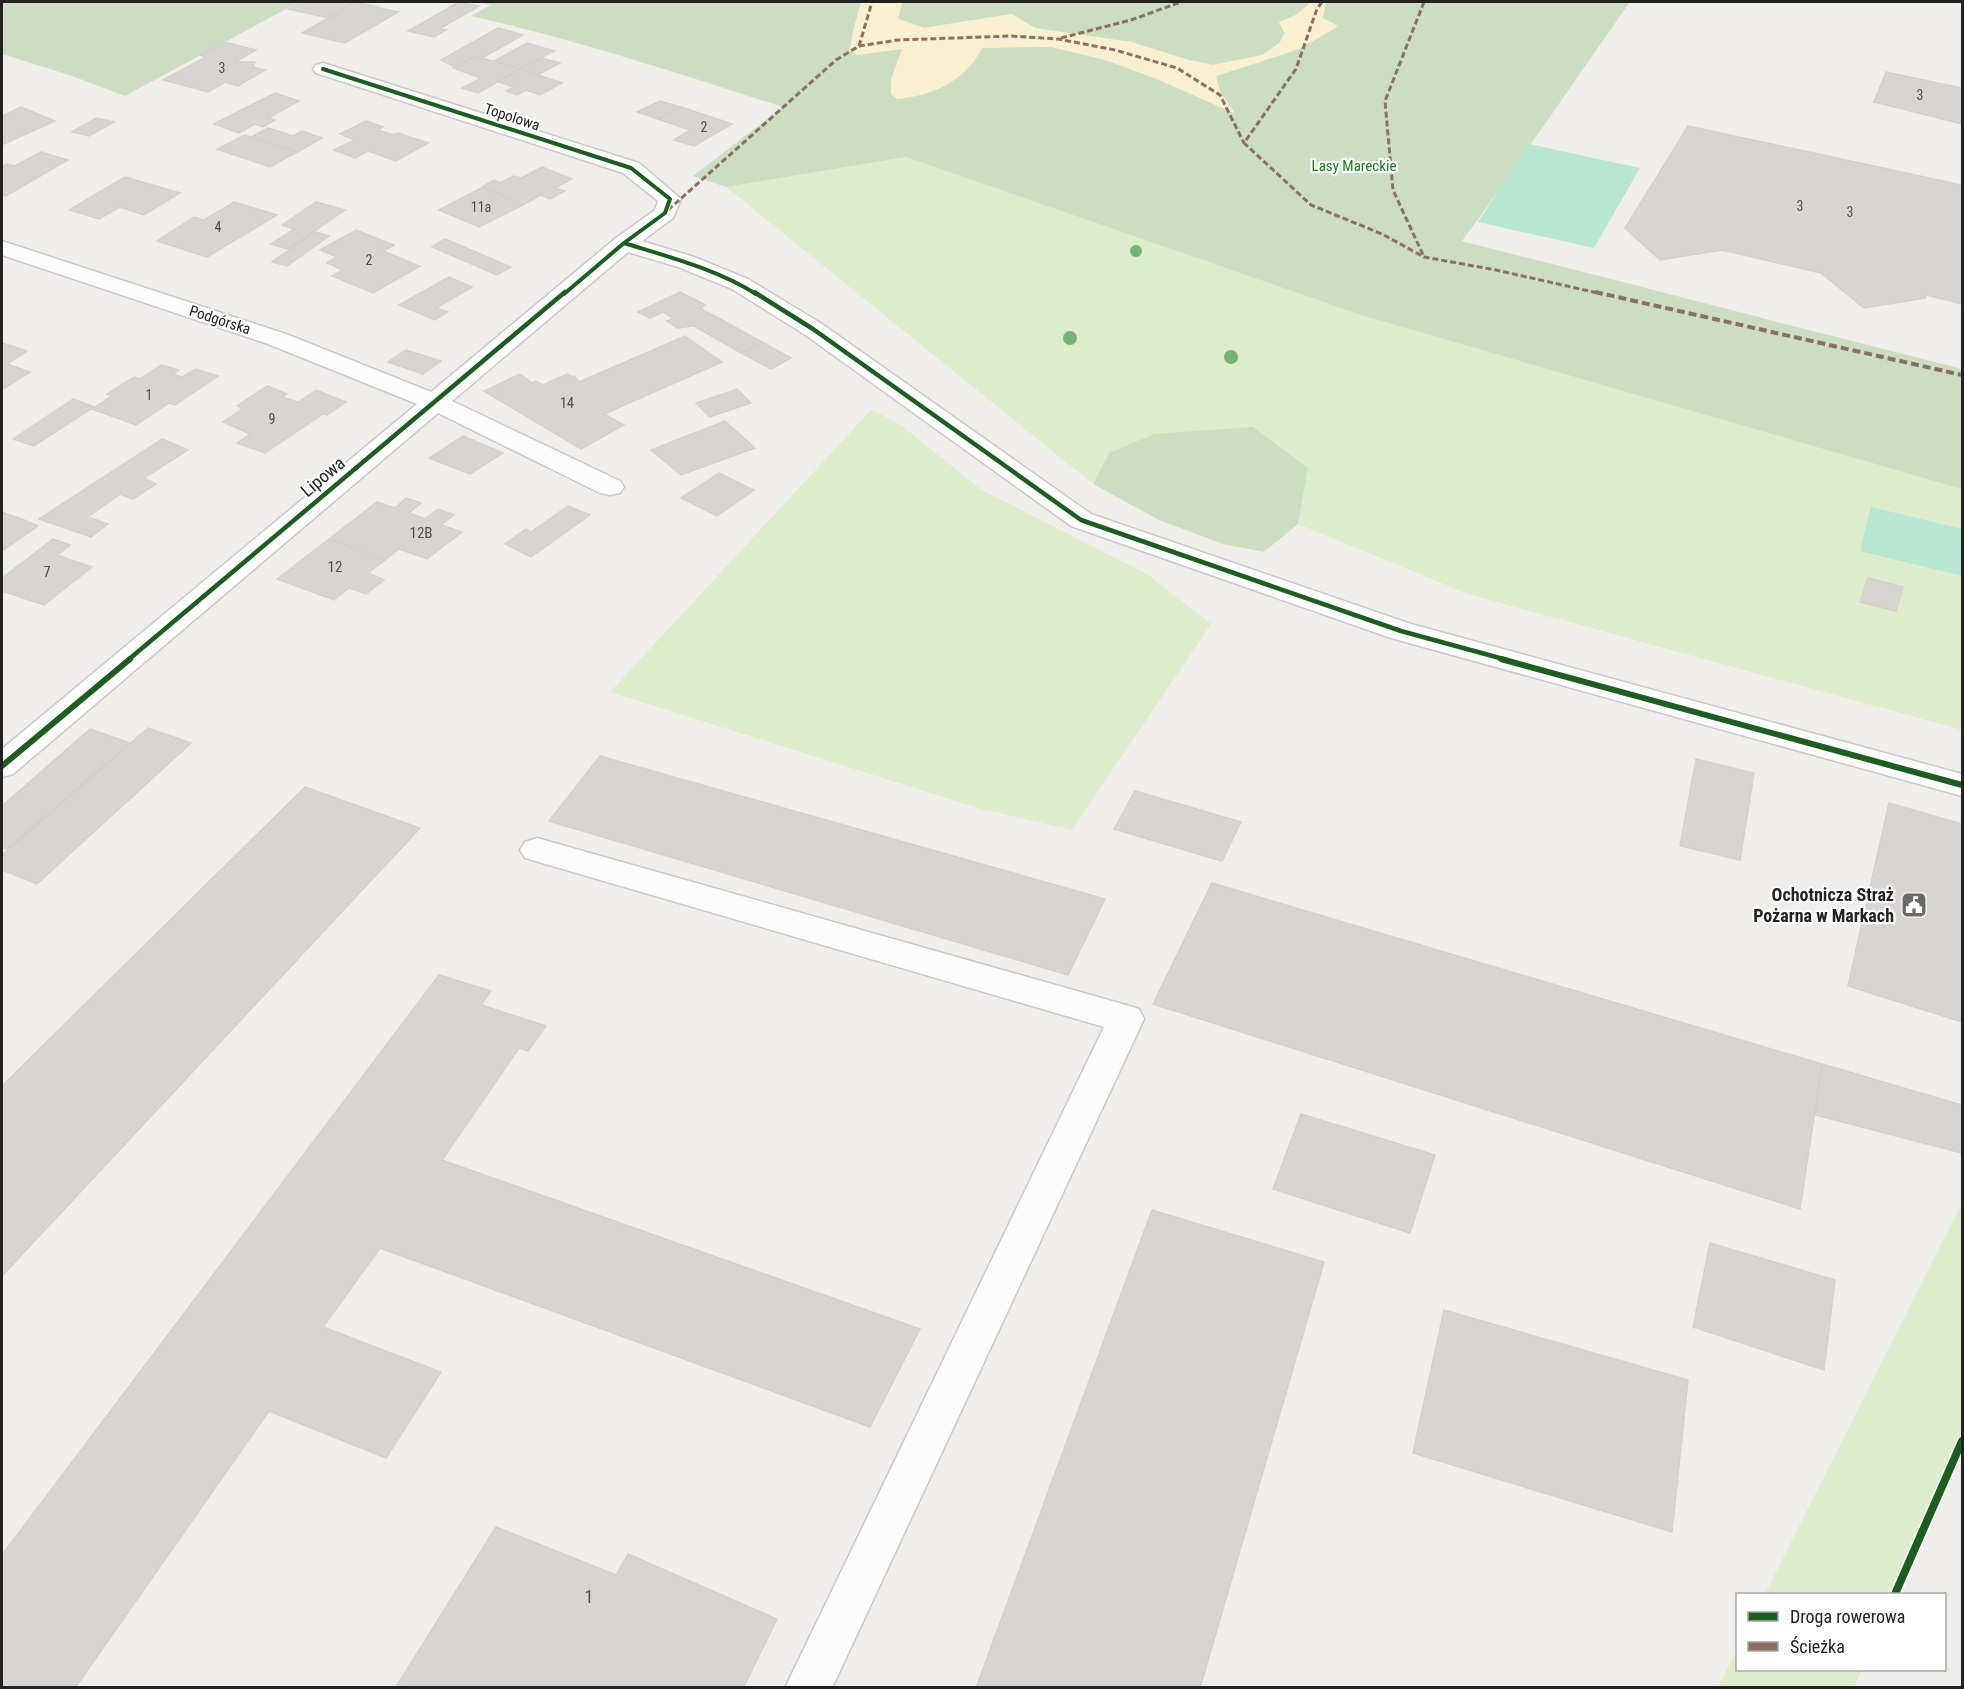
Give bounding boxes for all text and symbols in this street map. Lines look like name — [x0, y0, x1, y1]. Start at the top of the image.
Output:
house number: 3 — [219, 60, 225, 76]
house number: 3 — [1917, 87, 1923, 103]
street label: Topolowa — [482, 100, 542, 134]
house number: 2 — [701, 119, 708, 135]
park label: Lasy Mareckie — [1312, 157, 1397, 175]
house number: 3 — [1797, 198, 1803, 214]
house number: 11a — [471, 199, 491, 215]
house number: 3 — [1847, 204, 1853, 220]
house number: 4 — [215, 219, 222, 235]
house number: 2 — [366, 252, 373, 268]
street label: Podgórska — [187, 302, 253, 338]
house number: 1 — [146, 387, 152, 403]
house number: 14 — [560, 395, 574, 411]
house number: 9 — [269, 411, 275, 427]
street label: Lipowa — [296, 452, 349, 501]
house number: 12B — [410, 524, 433, 542]
house number: 12 — [328, 558, 342, 576]
house number: 7 — [43, 563, 51, 581]
place label: Ochotnicza Straż Pożarna w Markach — [1753, 884, 1894, 926]
public building icon: Ochotnicza Straż Pożarna w Markach — [1899, 890, 1929, 920]
house number: 1 — [585, 1586, 593, 1607]
legend — [1736, 1593, 1946, 1671]
text: Droga rowerowa — [1790, 1606, 1905, 1627]
text: Ścieżka — [1790, 1636, 1845, 1657]

